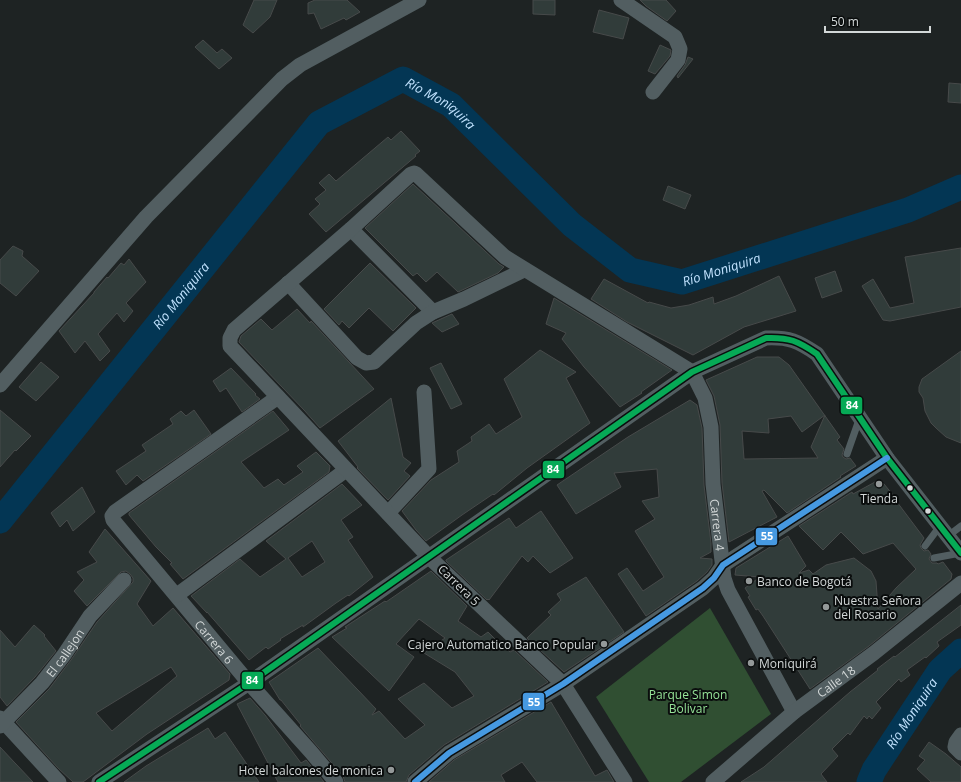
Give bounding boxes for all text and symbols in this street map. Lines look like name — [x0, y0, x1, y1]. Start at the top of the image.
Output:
scale bar — [825, 8, 930, 34]
text: 50 m — [831, 13, 859, 30]
water label: Río Moniquira — [403, 73, 480, 134]
water label: Río Moniquira — [680, 248, 763, 290]
water label: Río Moniquira — [148, 258, 214, 333]
line badge: 84 — [840, 396, 863, 415]
text: 84 — [846, 397, 859, 412]
line badge: 84 — [542, 460, 565, 479]
text: 84 — [547, 461, 560, 476]
marker: Tienda — [874, 479, 884, 489]
unlabelled marker — [905, 483, 915, 493]
place label: Tienda — [860, 490, 898, 507]
street label: Carrera 4 — [706, 498, 729, 552]
unlabelled marker — [923, 506, 933, 516]
line badge: 55 — [755, 527, 778, 546]
text: 55 — [761, 528, 773, 543]
street label: Carrera 5 — [434, 561, 484, 609]
place label: Banco de Bogotá — [757, 573, 852, 590]
marker: Banco de Bogotá — [744, 576, 754, 586]
place label: Nuestra Señora del Rosario — [834, 592, 921, 623]
marker: Nuestra Señora del Rosario — [821, 602, 831, 612]
street label: Carrera 6 — [191, 616, 238, 667]
street label: El callejon — [42, 625, 88, 680]
place label: Cajero Automatico Banco Popular — [408, 636, 596, 653]
marker: Cajero Automatico Banco Popular — [599, 639, 609, 649]
place label: Moniquirá — [759, 655, 817, 672]
marker: Moniquirá — [746, 658, 756, 668]
street label: Calle 18 — [813, 661, 859, 701]
line badge: 84 — [241, 671, 264, 690]
text: 84 — [246, 672, 259, 687]
water label: Río Moniquira — [882, 674, 942, 752]
park label: Parque Simon Bolivar — [649, 686, 727, 717]
line badge: 55 — [522, 692, 545, 711]
text: 55 — [528, 694, 540, 709]
place label: Hotel balcones de monica — [239, 762, 383, 779]
marker: Hotel balcones de monica — [386, 765, 396, 775]

